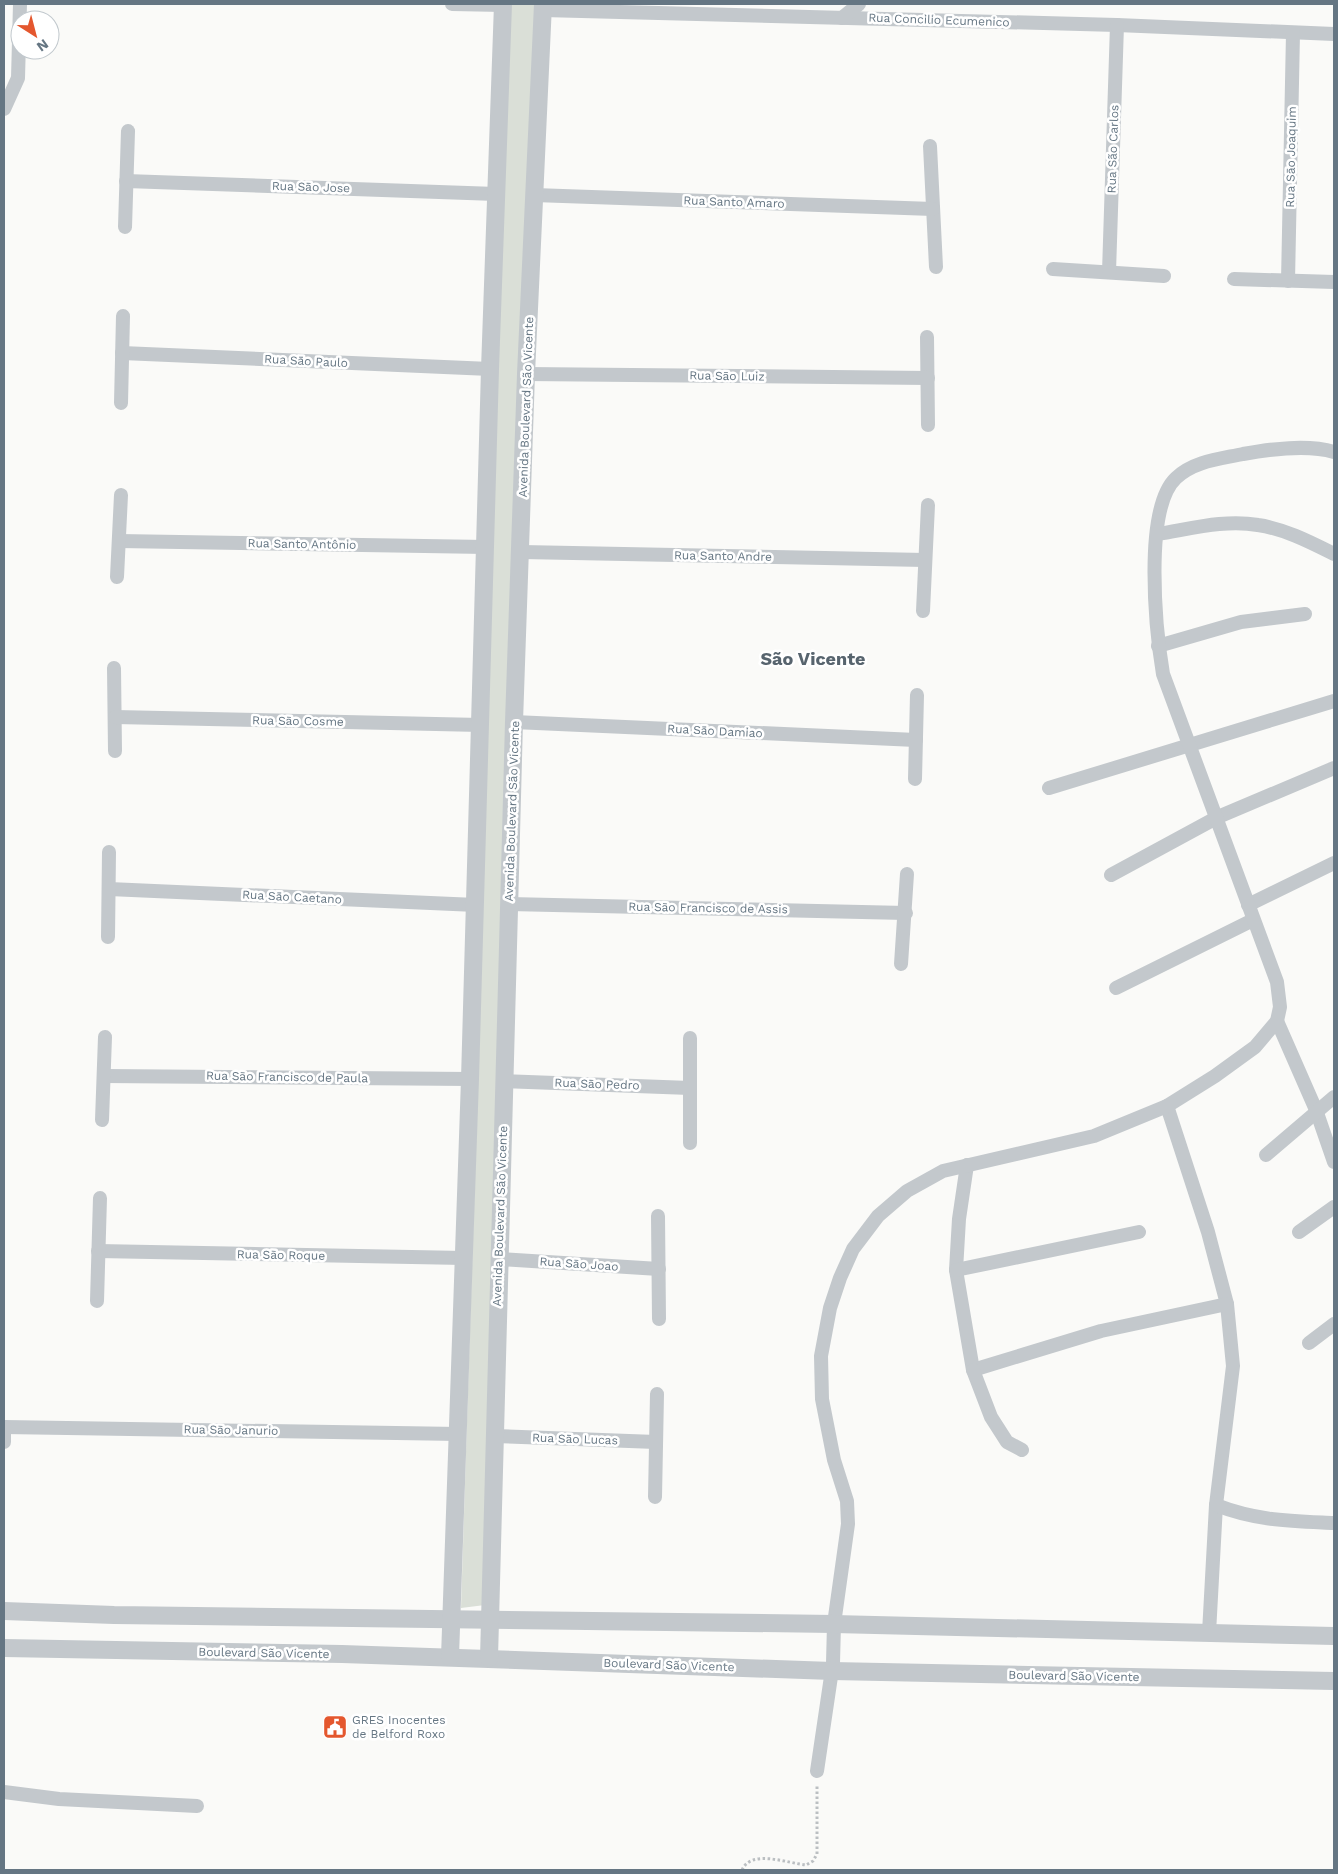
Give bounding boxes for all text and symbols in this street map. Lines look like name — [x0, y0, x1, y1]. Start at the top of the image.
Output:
north arrow — [10, 10, 60, 60]
street label: Rua Concilio Ecumenico — [868, 11, 1010, 29]
text: N — [34, 36, 52, 55]
street label: Rua São Carlos — [1104, 104, 1122, 194]
street label: Rua Sāo Joaquim — [1283, 106, 1299, 208]
street label: Rua Sāo Jose — [272, 179, 350, 195]
street label: Rua Santo Amaro — [683, 193, 785, 211]
street label: Avenida Boulevard São Vicente — [516, 316, 536, 498]
street label: Rua Sāo Paulo — [264, 352, 348, 370]
street label: Rua Sāo Luiz — [689, 368, 765, 384]
street label: Rua Santo Antônio — [248, 536, 356, 552]
street label: Rua Santo Andre — [674, 548, 772, 564]
district label: São Vicente — [761, 648, 865, 669]
street label: Rua Sāo Cosme — [252, 713, 344, 729]
street label: Avenida Boulevard São Vicente — [502, 720, 522, 902]
street label: Rua Sāo Damiao — [667, 722, 763, 740]
street label: Rua Sāo Caetano — [242, 887, 342, 907]
street label: Rua Sāo Francisco de Assis — [628, 900, 788, 916]
street label: Rua Sāo Francisco de Paula — [206, 1069, 368, 1085]
street label: Rua Sāo Pedro — [554, 1076, 640, 1092]
street label: Avenida Boulevard São Vicente — [490, 1125, 510, 1307]
street label: Rua Sāo Roque — [237, 1247, 325, 1263]
street label: Rua Sāo Joao — [539, 1254, 619, 1274]
street label: Rua Sāo Janurio — [184, 1422, 278, 1438]
street label: Rua Sāo Lucas — [532, 1431, 618, 1447]
street label: Boulevard São Vicente — [198, 1645, 330, 1661]
street label: Boulevard São Vicente — [603, 1656, 735, 1674]
street label: Boulevard São Vicente — [1008, 1668, 1140, 1684]
place label: GRES Inocentes de Belford Roxo — [352, 1713, 446, 1741]
public building icon: GRES Inocentes de Belford Roxo — [322, 1714, 348, 1740]

